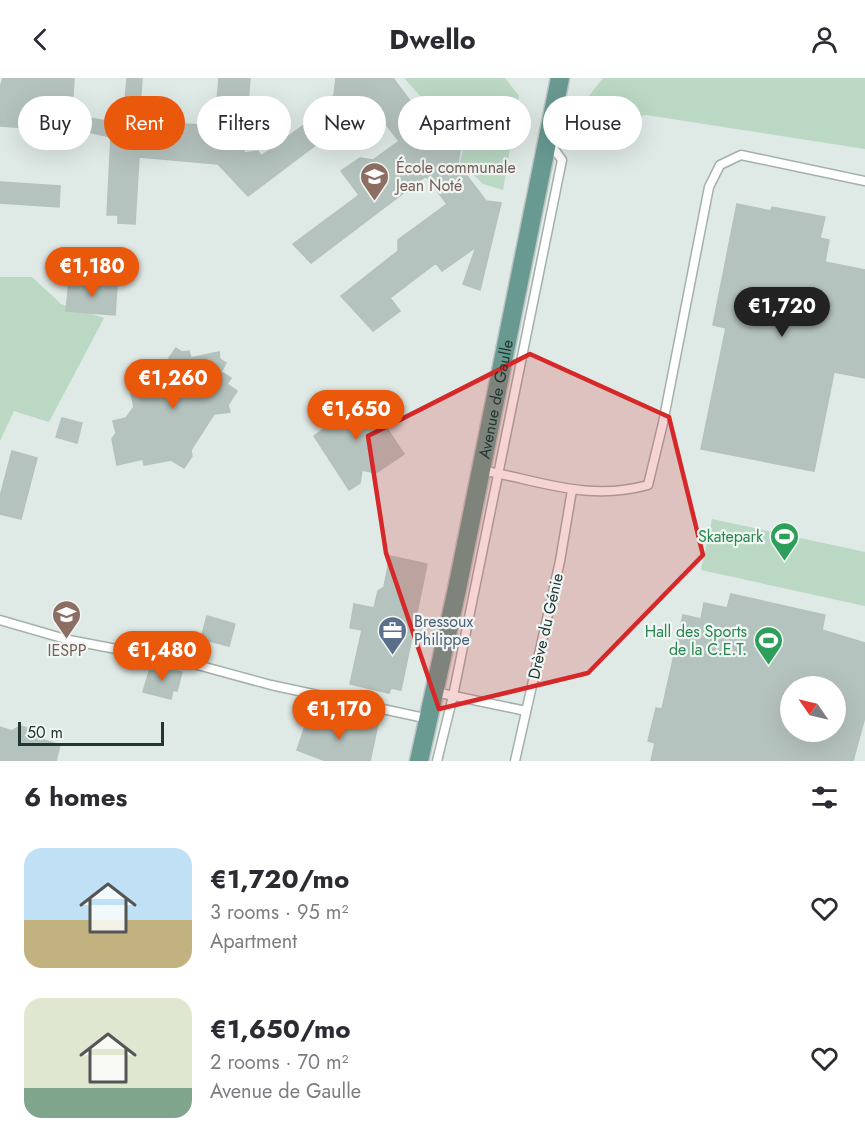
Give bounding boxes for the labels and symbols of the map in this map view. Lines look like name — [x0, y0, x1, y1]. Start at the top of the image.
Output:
place label: École communale Jean Noté — [394, 156, 516, 197]
school or university icon: École communale Jean Noté — [359, 160, 391, 202]
pin: €1,180 — [43, 247, 141, 298]
pin: €1,720 — [733, 287, 831, 338]
street label: Avenue de Gaulle — [473, 337, 519, 461]
pin: €1,260 — [124, 359, 222, 410]
pin: €1,650 — [307, 390, 405, 441]
sports icon: Skatepark — [768, 520, 800, 562]
place label: Skatepark — [698, 525, 764, 548]
street label: Drève du Génie — [522, 571, 569, 681]
school or university icon: IESPP — [51, 598, 83, 640]
place label: Bressoux Philippe — [414, 610, 473, 651]
office icon: Bressoux Philippe — [377, 614, 409, 656]
place label: Hall des Sports de la C.E.T. — [645, 620, 747, 661]
sports icon: Hall des Sports de la C.E.T. — [752, 624, 784, 666]
pin: €1,480 — [113, 631, 211, 682]
place label: IESPP — [47, 639, 87, 662]
north arrow — [780, 676, 846, 742]
pin: €1,170 — [290, 690, 388, 741]
scale bar — [18, 719, 164, 746]

